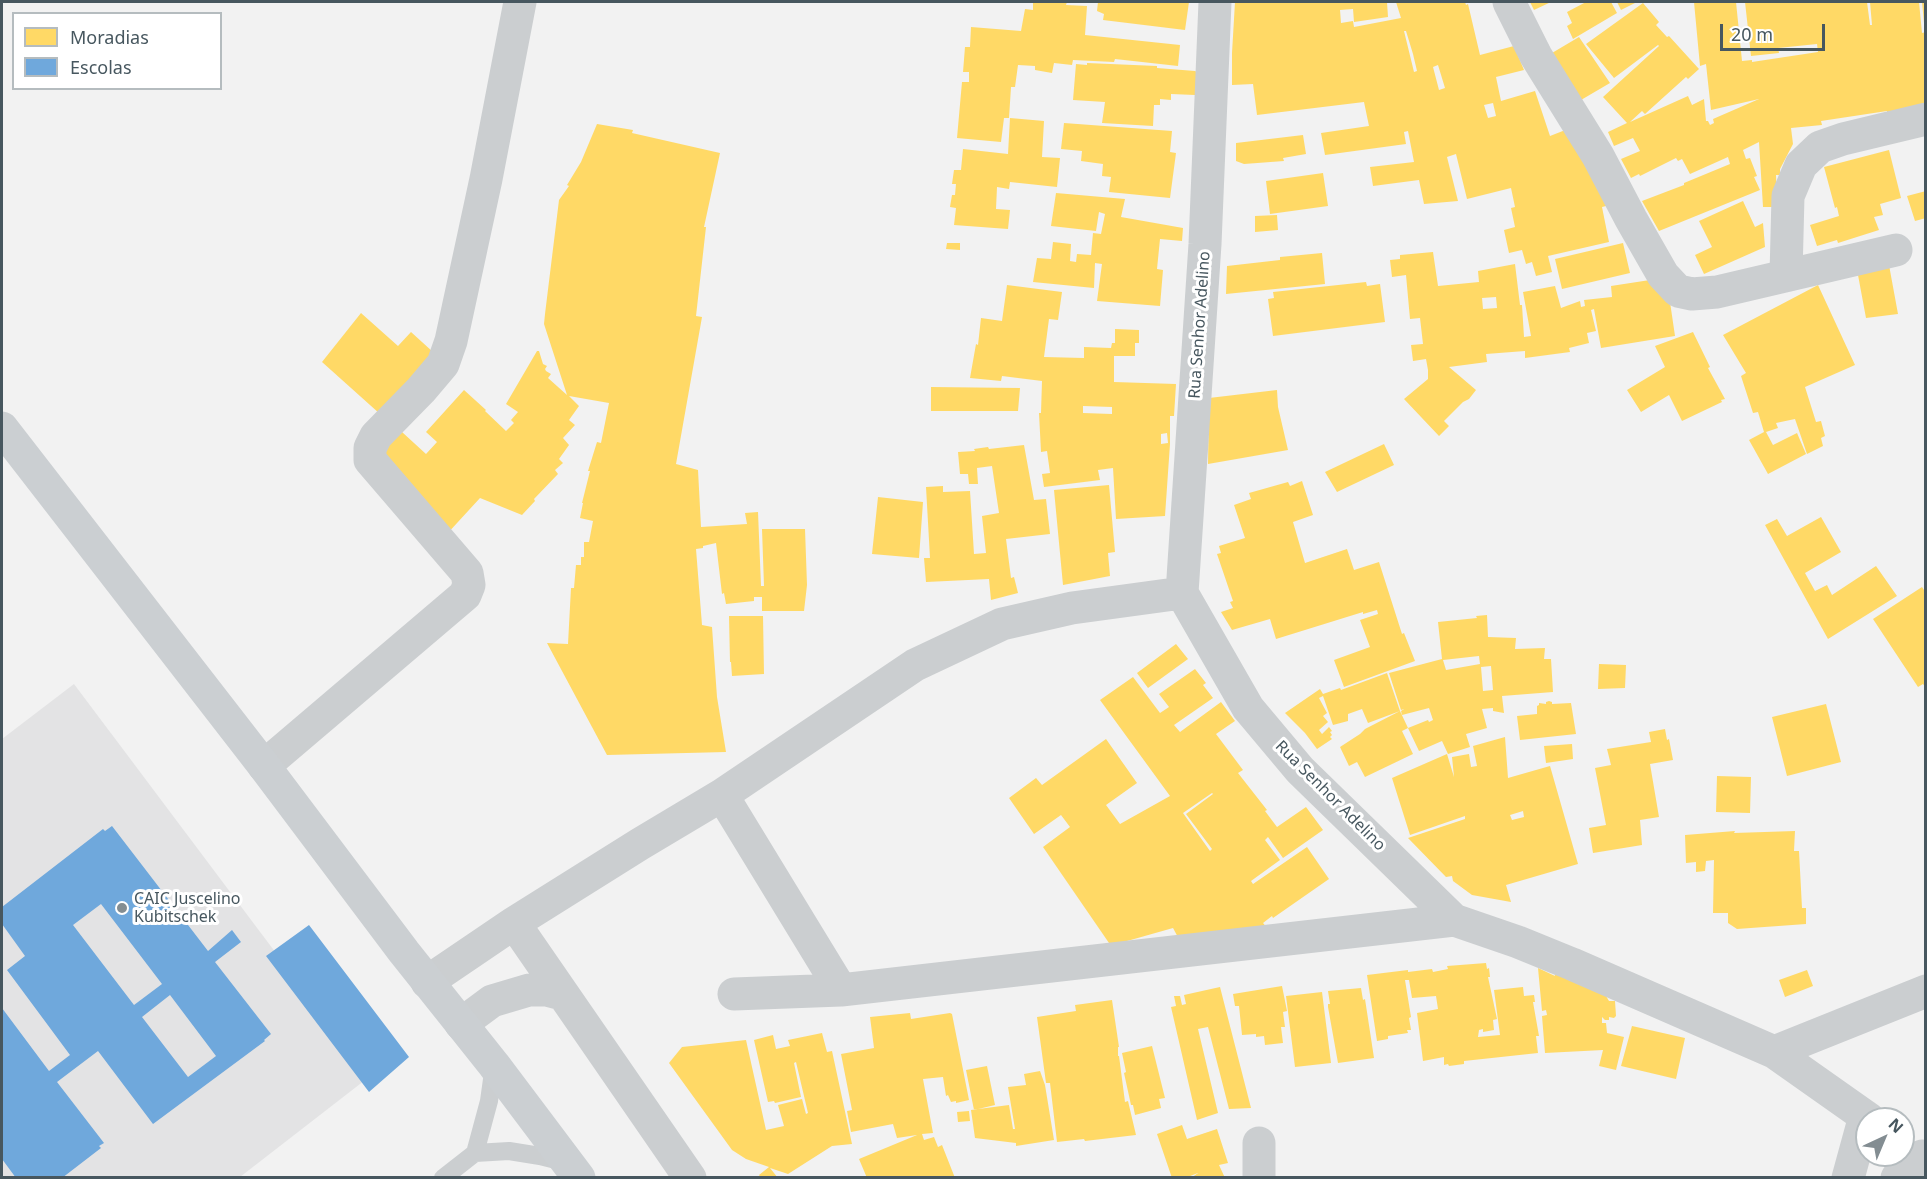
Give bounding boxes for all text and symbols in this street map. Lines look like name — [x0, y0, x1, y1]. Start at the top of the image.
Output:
legend — [12, 12, 222, 90]
scale bar — [1723, 12, 1828, 50]
text: 20 m — [1731, 22, 1773, 46]
text: Moradias — [70, 25, 149, 49]
text: Escolas — [70, 55, 132, 79]
street label: Rua Senhor Adelino — [1185, 251, 1215, 399]
street label: Rua Senhor Adelino — [1271, 737, 1389, 855]
place label: CAIC Juscelino Kubitschek — [134, 889, 240, 927]
marker: CAIC Juscelino Kubitschek — [115, 901, 129, 915]
north arrow — [1855, 1107, 1915, 1167]
text: N — [1884, 1113, 1908, 1138]

